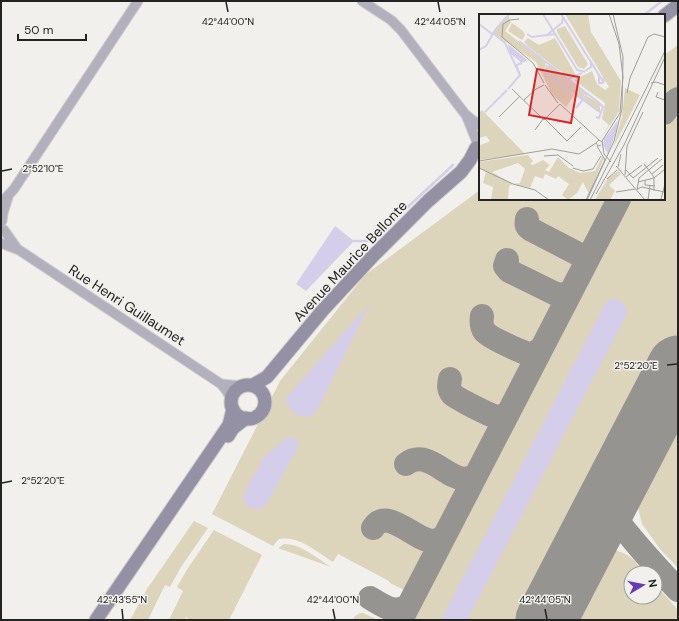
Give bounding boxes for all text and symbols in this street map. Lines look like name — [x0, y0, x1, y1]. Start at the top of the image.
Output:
inset map — [479, 14, 665, 200]
text: 42°44'00"N — [202, 15, 254, 28]
text: 42°44'05"N — [414, 15, 466, 28]
scale bar — [18, 16, 86, 42]
text: 50 m — [24, 22, 53, 38]
text: 2°52'10"E — [23, 162, 64, 175]
street label: Avenue Maurice Bellonte — [289, 197, 411, 325]
street label: Rue Henri Guillaumet — [65, 261, 189, 349]
text: 2°52'20"E — [614, 359, 658, 372]
text: 2°52'20"E — [21, 474, 65, 487]
north arrow — [623, 565, 663, 605]
text: N — [645, 578, 660, 588]
text: 42°43'55"N — [97, 593, 147, 606]
text: 42°44'00"N — [307, 593, 359, 606]
text: 42°44'05"N — [519, 593, 571, 606]

